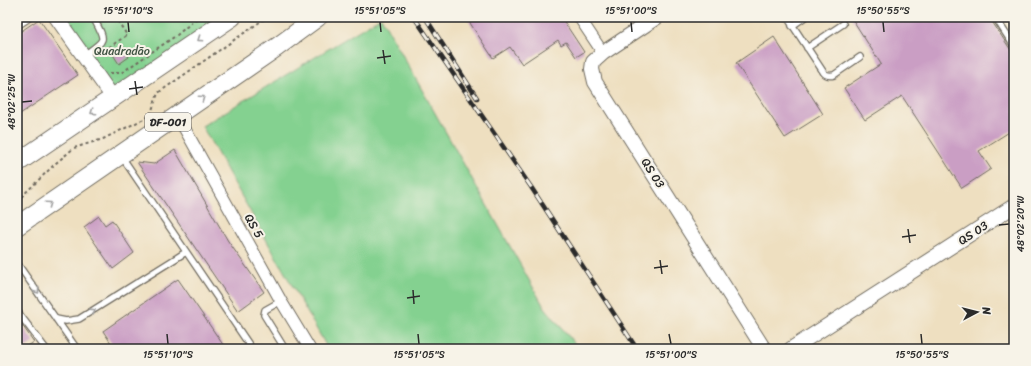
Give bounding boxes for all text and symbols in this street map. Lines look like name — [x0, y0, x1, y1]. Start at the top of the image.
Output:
text: 15°51'10"S — [103, 2, 154, 20]
text: 15°51'05"S — [354, 2, 407, 20]
text: 15°51'00"S — [605, 2, 658, 20]
text: 15°50'55"S — [856, 2, 910, 20]
one-way arrow — [197, 34, 204, 42]
park label: Quadradão — [94, 40, 150, 62]
text: 48°02'25"W — [3, 74, 21, 130]
one-way arrow — [198, 95, 205, 103]
one-way arrow — [90, 107, 97, 115]
road number: DF-001 — [145, 113, 191, 131]
street label: QS 03 — [635, 153, 671, 193]
text: 48°02'20"W — [1012, 196, 1030, 252]
one-way arrow — [45, 201, 52, 209]
street label: QS 5 — [238, 209, 270, 243]
street label: QS 03 — [953, 215, 993, 251]
one-way arrow — [32, 287, 39, 294]
north arrow — [957, 292, 997, 332]
text: N — [976, 305, 996, 316]
one-way arrow — [88, 309, 95, 316]
text: 15°51'10"S — [143, 346, 194, 364]
text: 15°51'05"S — [393, 346, 446, 364]
text: 15°51'00"S — [645, 346, 698, 364]
text: 15°50'55"S — [895, 346, 949, 364]

